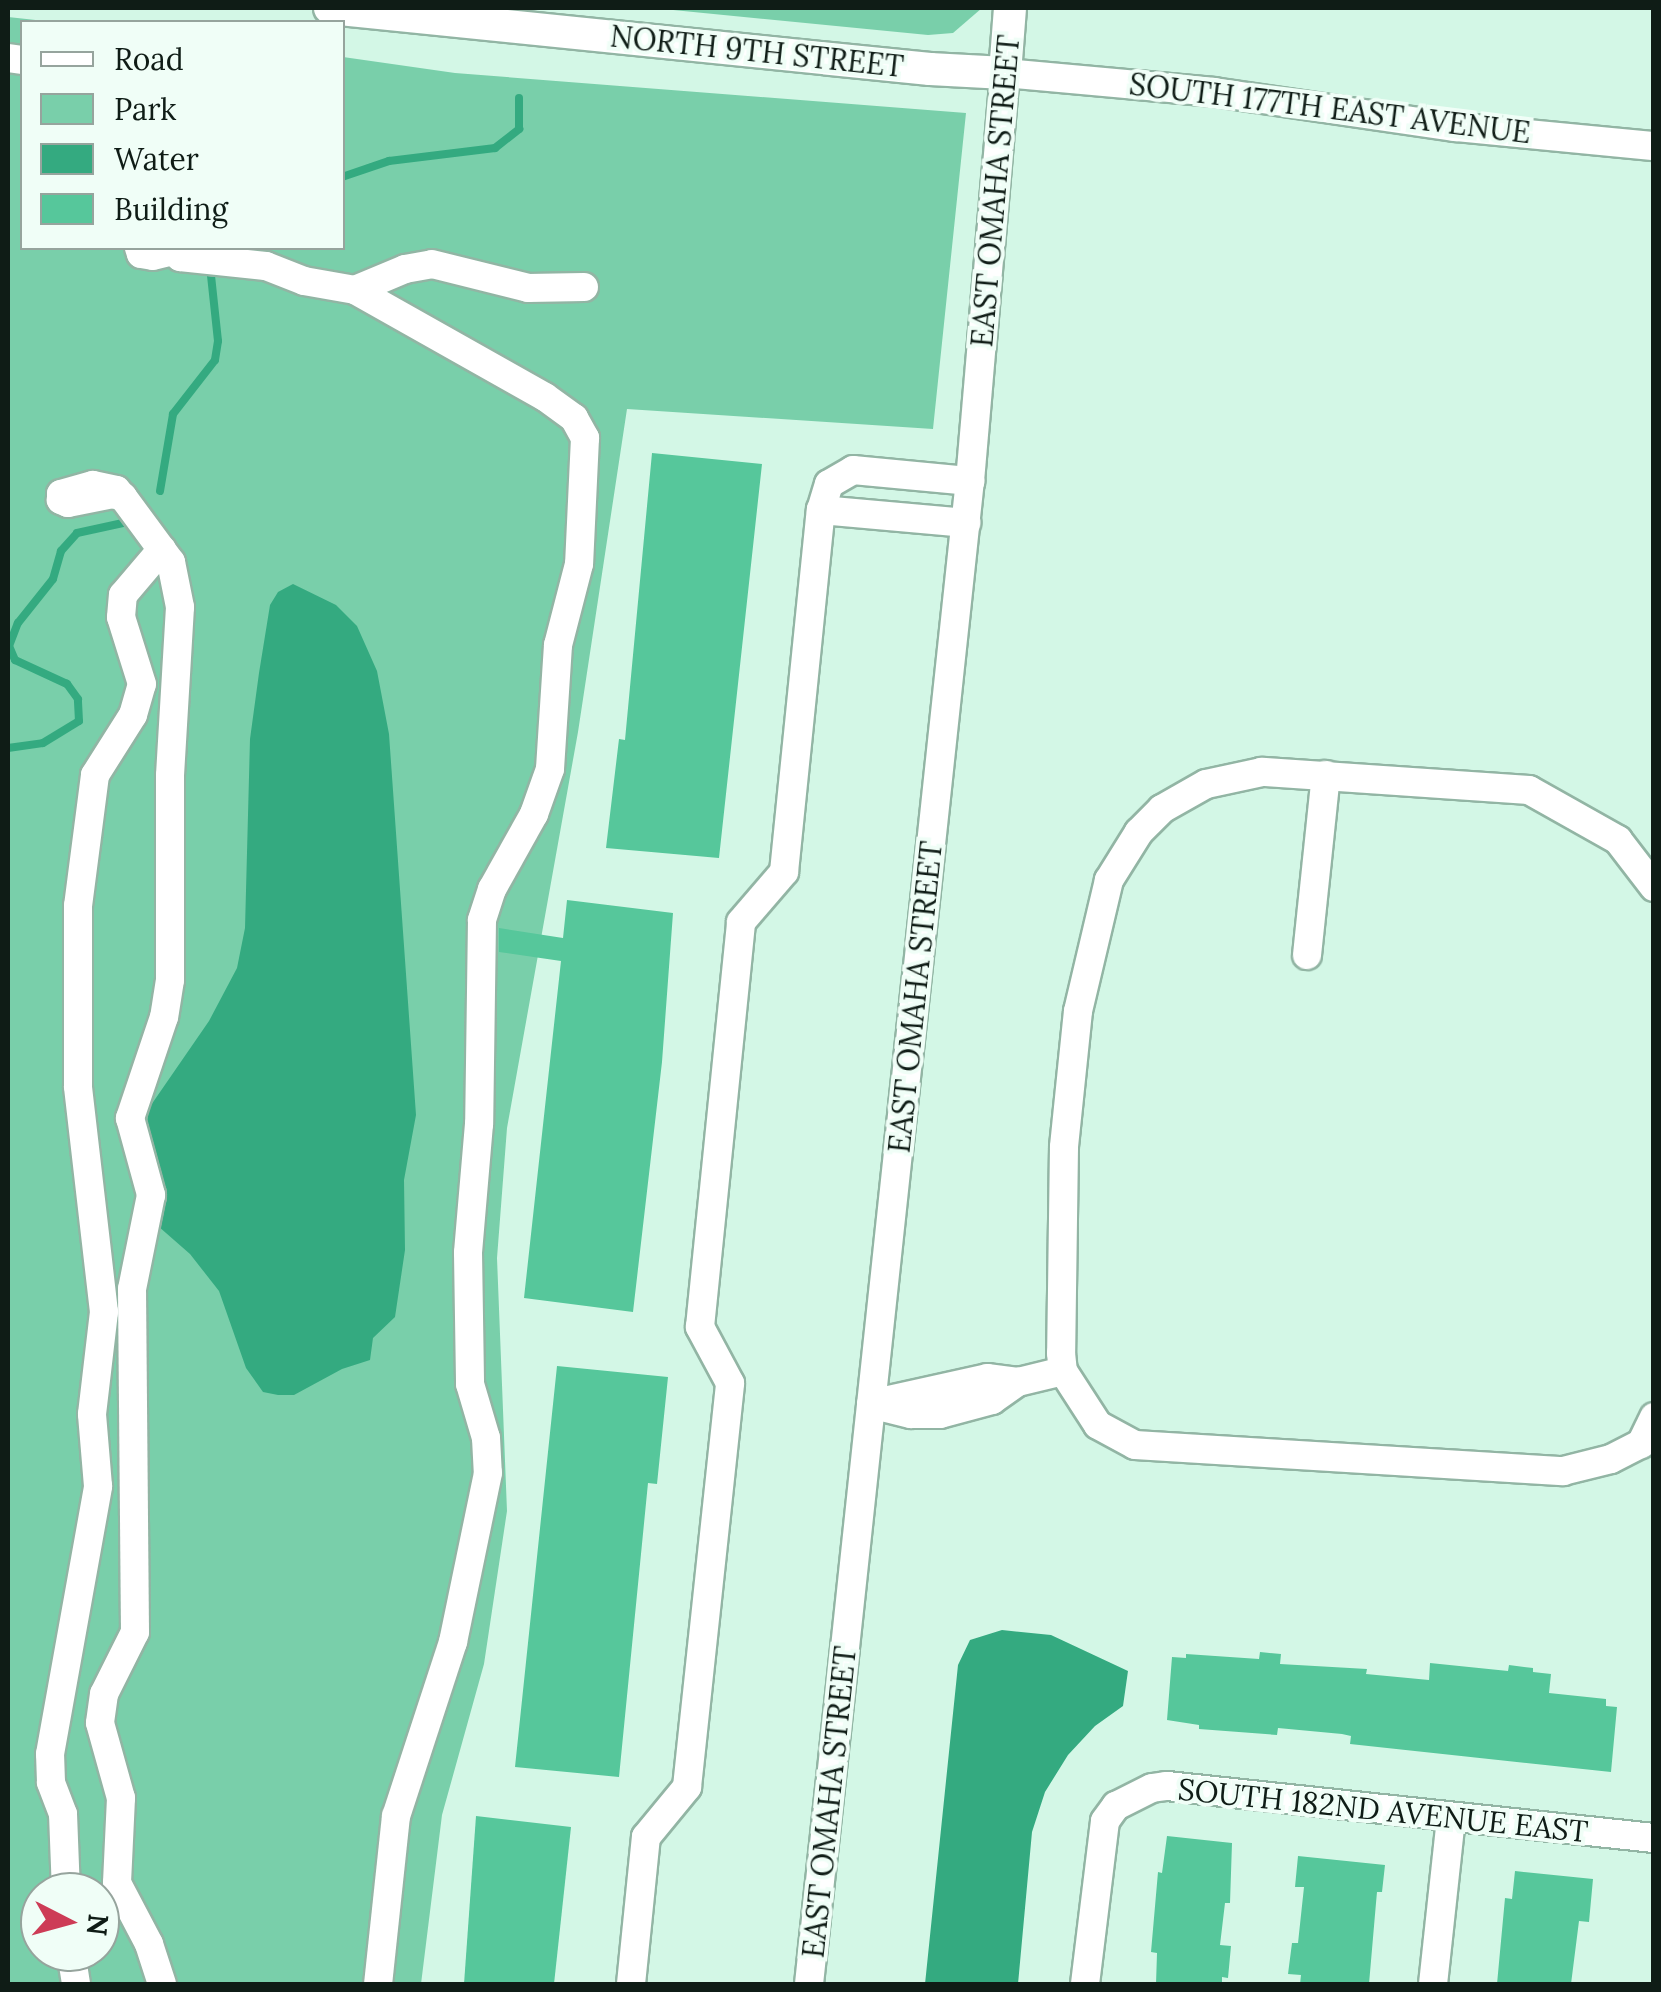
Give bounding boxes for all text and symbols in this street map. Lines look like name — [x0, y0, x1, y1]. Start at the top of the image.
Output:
street label: NORTH 9TH STREET — [608, 18, 906, 84]
legend — [20, 20, 345, 250]
street label: EAST OMAHA STREET — [963, 33, 1027, 349]
text: Road — [114, 40, 184, 78]
street label: SOUTH 177TH EAST AVENUE — [1127, 65, 1533, 151]
text: Park — [114, 90, 176, 128]
text: Water — [114, 140, 199, 178]
text: Building — [114, 190, 228, 228]
street label: EAST OMAHA STREET — [881, 839, 949, 1155]
street label: EAST OMAHA STREET — [795, 1644, 863, 1960]
street label: SOUTH 182ND AVENUE EAST — [1176, 1771, 1590, 1849]
north arrow — [20, 1872, 120, 1972]
text: N — [79, 1912, 117, 1938]

